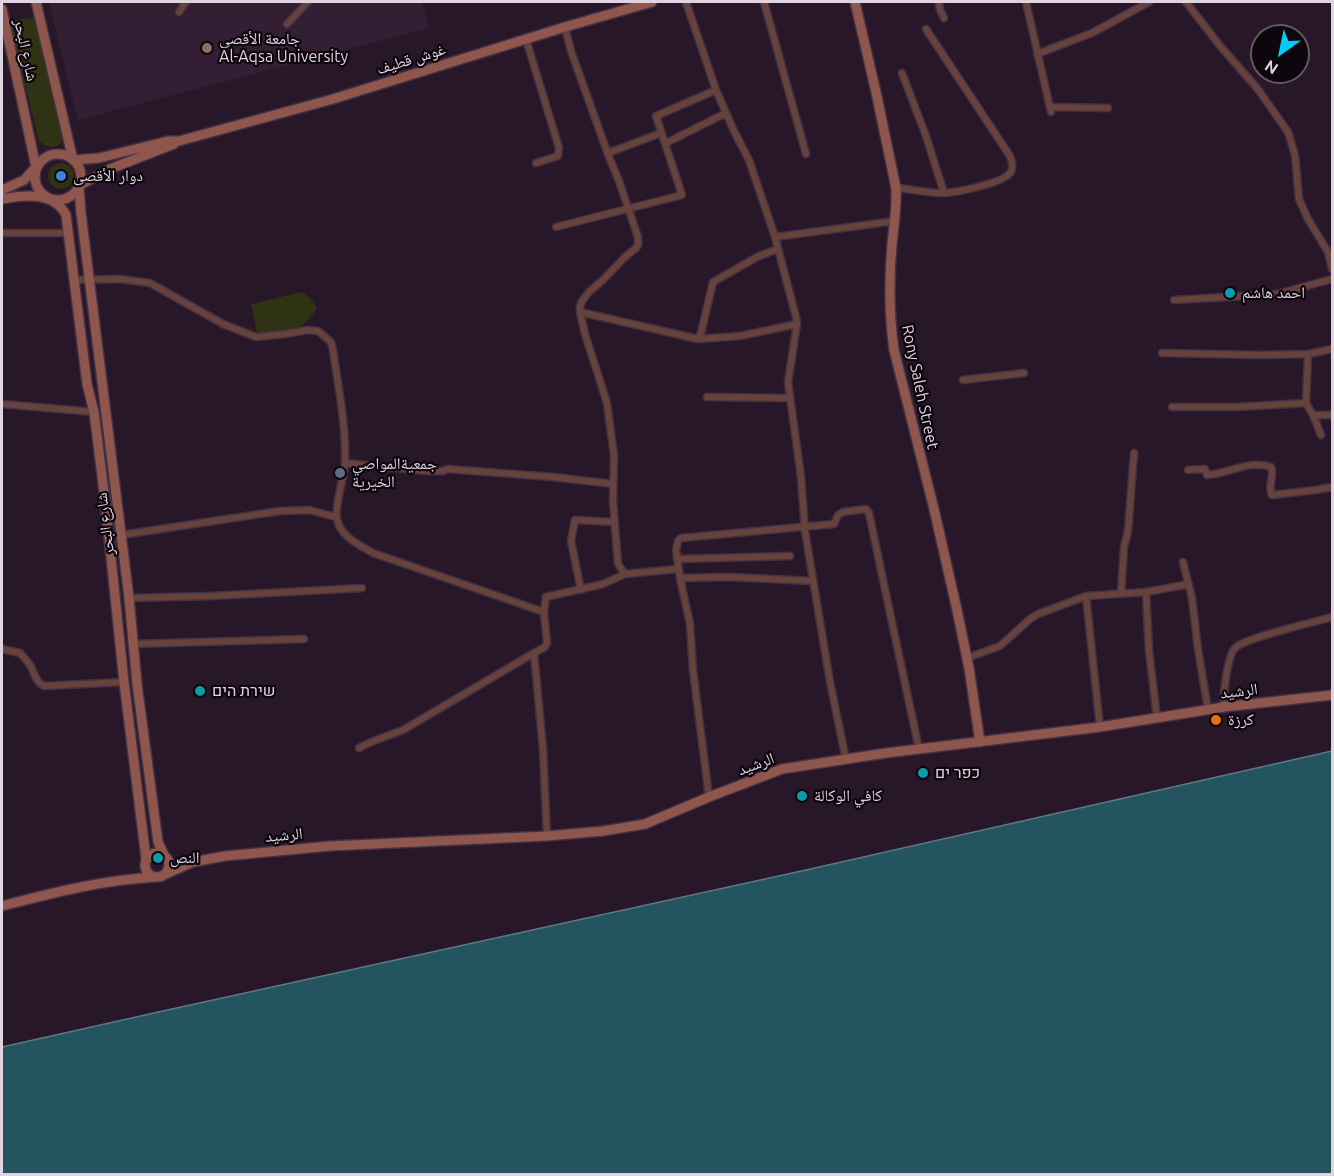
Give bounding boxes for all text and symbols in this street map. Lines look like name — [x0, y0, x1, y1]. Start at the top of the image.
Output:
street label: شارع البحر — [10, 17, 42, 83]
north arrow — [1250, 24, 1310, 84]
place label: جامعة الأقصى Al-Aqsa University — [219, 29, 348, 67]
street label: غوش قطيف — [374, 39, 448, 79]
marker: جامعة الأقصى Al-Aqsa University — [200, 41, 214, 55]
text: N — [1261, 57, 1281, 78]
place label: دوار الأقصى — [73, 166, 143, 186]
marker: دوار الأقصى — [54, 169, 68, 183]
place label: احمد هاشم — [1242, 283, 1305, 303]
marker: احمد هاشم — [1223, 286, 1237, 300]
street label: Rony Saleh Street — [897, 323, 943, 451]
place label: جمعيةالمواصي الخيرية — [352, 454, 437, 492]
marker: جمعيةالمواصي الخيرية — [333, 466, 347, 480]
street label: شارع البحر — [92, 492, 118, 556]
street label: الرشيد — [1219, 679, 1259, 703]
place label: שירת הים — [212, 681, 275, 701]
marker: שירת הים — [193, 684, 207, 698]
place label: كرزة — [1228, 710, 1254, 730]
marker: كرزة — [1209, 713, 1223, 727]
street label: الرشيد — [735, 749, 777, 779]
place label: כפר ים — [935, 763, 980, 783]
marker: כפר ים — [916, 766, 930, 780]
place label: كافي الوكالة — [814, 786, 882, 806]
marker: كافي الوكالة — [795, 789, 809, 803]
street label: الرشيد — [264, 824, 304, 846]
place label: النص — [170, 848, 199, 868]
marker: النص — [151, 851, 165, 865]

